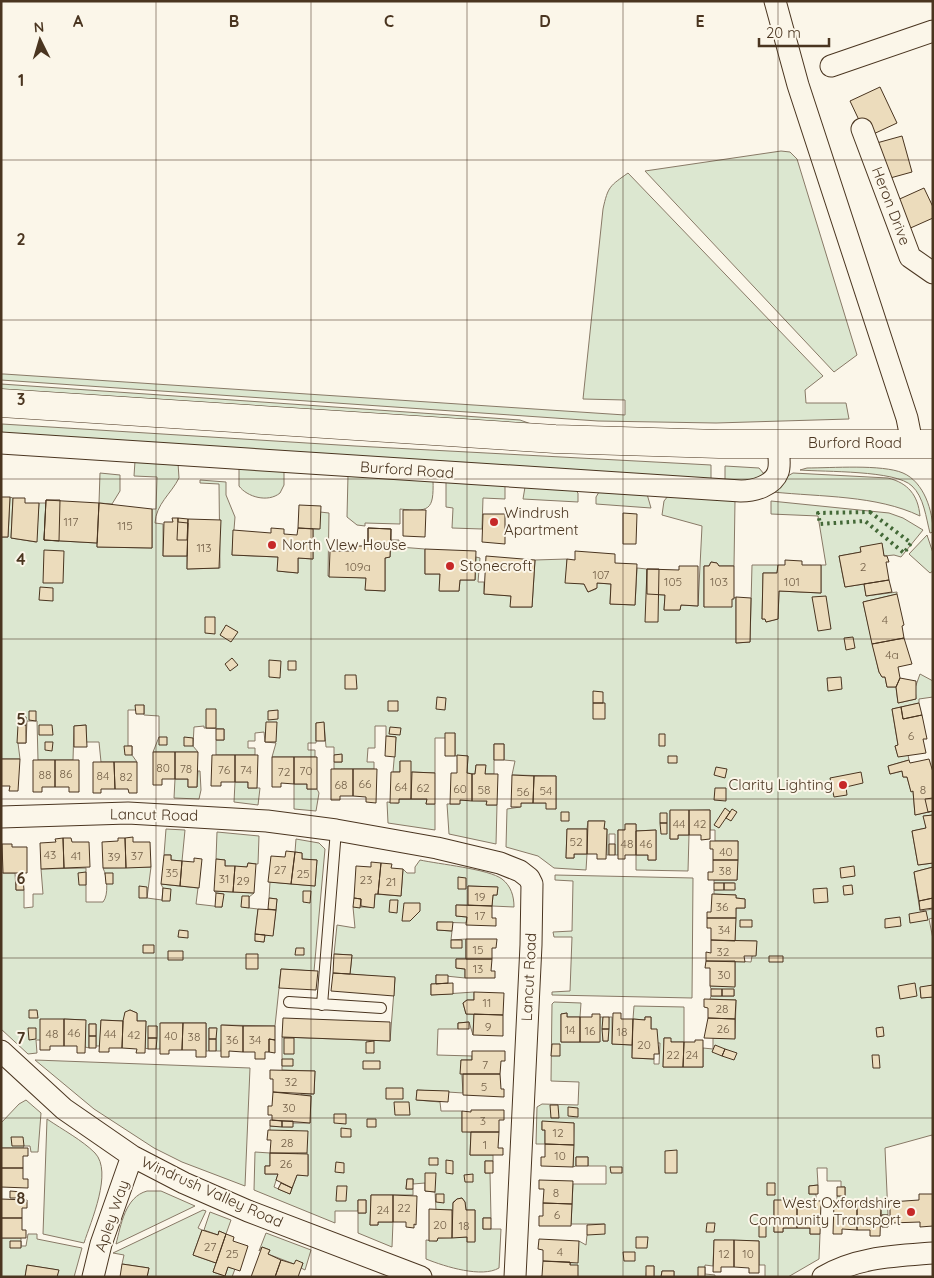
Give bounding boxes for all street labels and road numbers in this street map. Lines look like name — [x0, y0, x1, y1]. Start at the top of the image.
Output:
street label: Heron Drive — [868, 164, 915, 248]
street label: Burford Road — [808, 433, 902, 452]
street label: Burford Road — [360, 457, 454, 482]
street label: Lancut Road — [110, 804, 198, 825]
street label: Lancut Road — [517, 932, 540, 1022]
street label: Windrush Valley Road — [138, 1152, 286, 1231]
street label: Apley Way — [90, 1177, 133, 1254]

